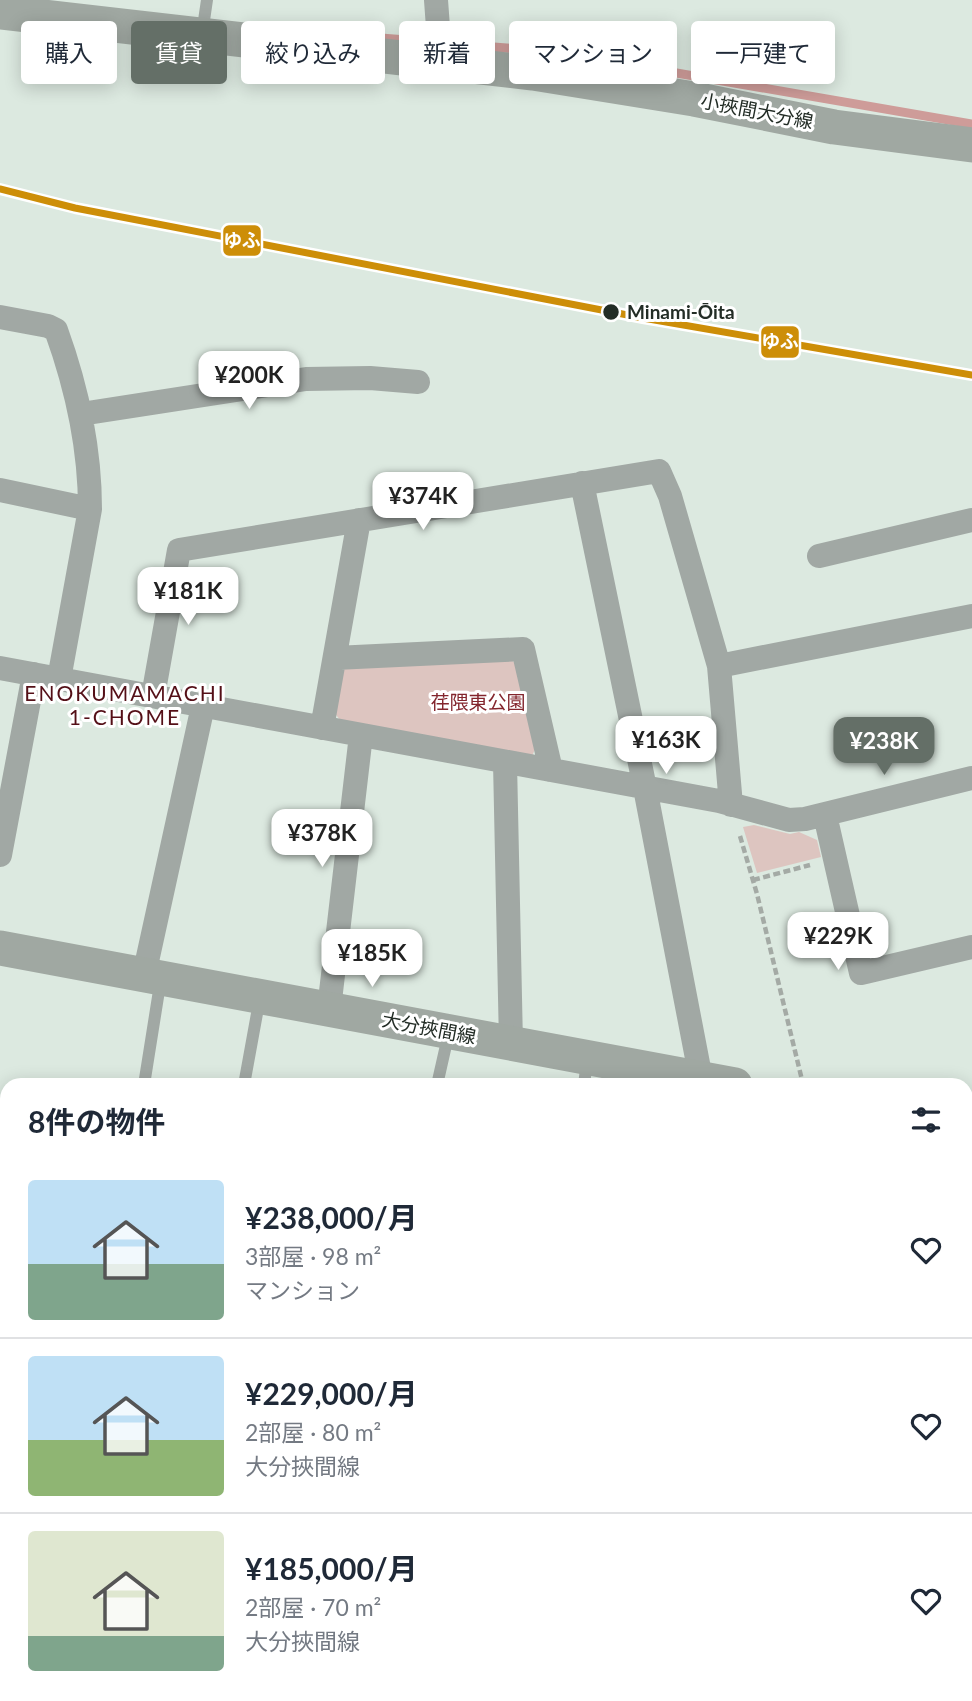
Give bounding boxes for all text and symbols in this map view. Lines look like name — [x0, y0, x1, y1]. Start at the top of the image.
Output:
chip: 購入 — [21, 21, 117, 84]
chip: 賃貸 — [131, 21, 227, 84]
chip: 絞り込み — [241, 21, 385, 84]
chip: 新着 — [399, 21, 495, 84]
chip: マンション — [509, 21, 677, 84]
chip: 一戸建て — [691, 21, 835, 84]
street label: 小挾間大分線 — [699, 88, 815, 133]
line badge: ゆふ — [222, 224, 262, 257]
text: ゆふ — [223, 228, 261, 251]
place label: Minami-Ōita — [627, 300, 735, 323]
marker: Minami-Ōita — [601, 302, 621, 322]
line badge: ゆふ — [760, 325, 800, 359]
text: ゆふ — [761, 329, 799, 352]
pin: ¥200K — [200, 352, 298, 411]
text: ¥200K — [214, 360, 284, 388]
pin: ¥374K — [374, 472, 472, 532]
text: ¥374K — [388, 481, 458, 509]
pin: ¥181K — [139, 568, 237, 627]
text: ¥181K — [153, 576, 223, 604]
district label: ENOKUMAMACHI 1-CHOME — [24, 680, 226, 729]
park label: 荏隈東公園 — [430, 690, 526, 713]
pin: ¥163K — [617, 716, 715, 776]
pin: ¥238K — [835, 718, 933, 777]
text: ¥163K — [631, 725, 701, 753]
text: ¥238K — [849, 726, 919, 754]
pin: ¥378K — [273, 810, 371, 869]
text: ¥378K — [287, 818, 357, 846]
pin: ¥229K — [789, 912, 887, 972]
text: ¥229K — [803, 921, 873, 949]
pin: ¥185K — [323, 930, 421, 989]
text: ¥185K — [337, 938, 407, 966]
street label: 大分挾間線 — [380, 1007, 478, 1048]
icon: filters — [907, 1101, 945, 1139]
text: 8件の物件 — [28, 1103, 165, 1139]
text: ¥238,000/月 — [245, 1199, 418, 1235]
icon: home — [84, 1208, 168, 1292]
icon: heart — [907, 1231, 945, 1269]
text: 3部屋 · 98 m² — [245, 1242, 381, 1270]
text: マンション — [245, 1276, 360, 1304]
text: ¥229,000/月 — [245, 1375, 418, 1411]
icon: home — [84, 1384, 168, 1468]
icon: heart — [907, 1407, 945, 1445]
text: 2部屋 · 80 m² — [245, 1418, 381, 1446]
text: 大分挾間線 — [245, 1452, 360, 1480]
text: ¥185,000/月 — [245, 1550, 418, 1586]
icon: home — [84, 1559, 168, 1643]
icon: heart — [907, 1582, 945, 1620]
text: 2部屋 · 70 m² — [245, 1593, 381, 1621]
text: 大分挾間線 — [245, 1627, 360, 1655]

